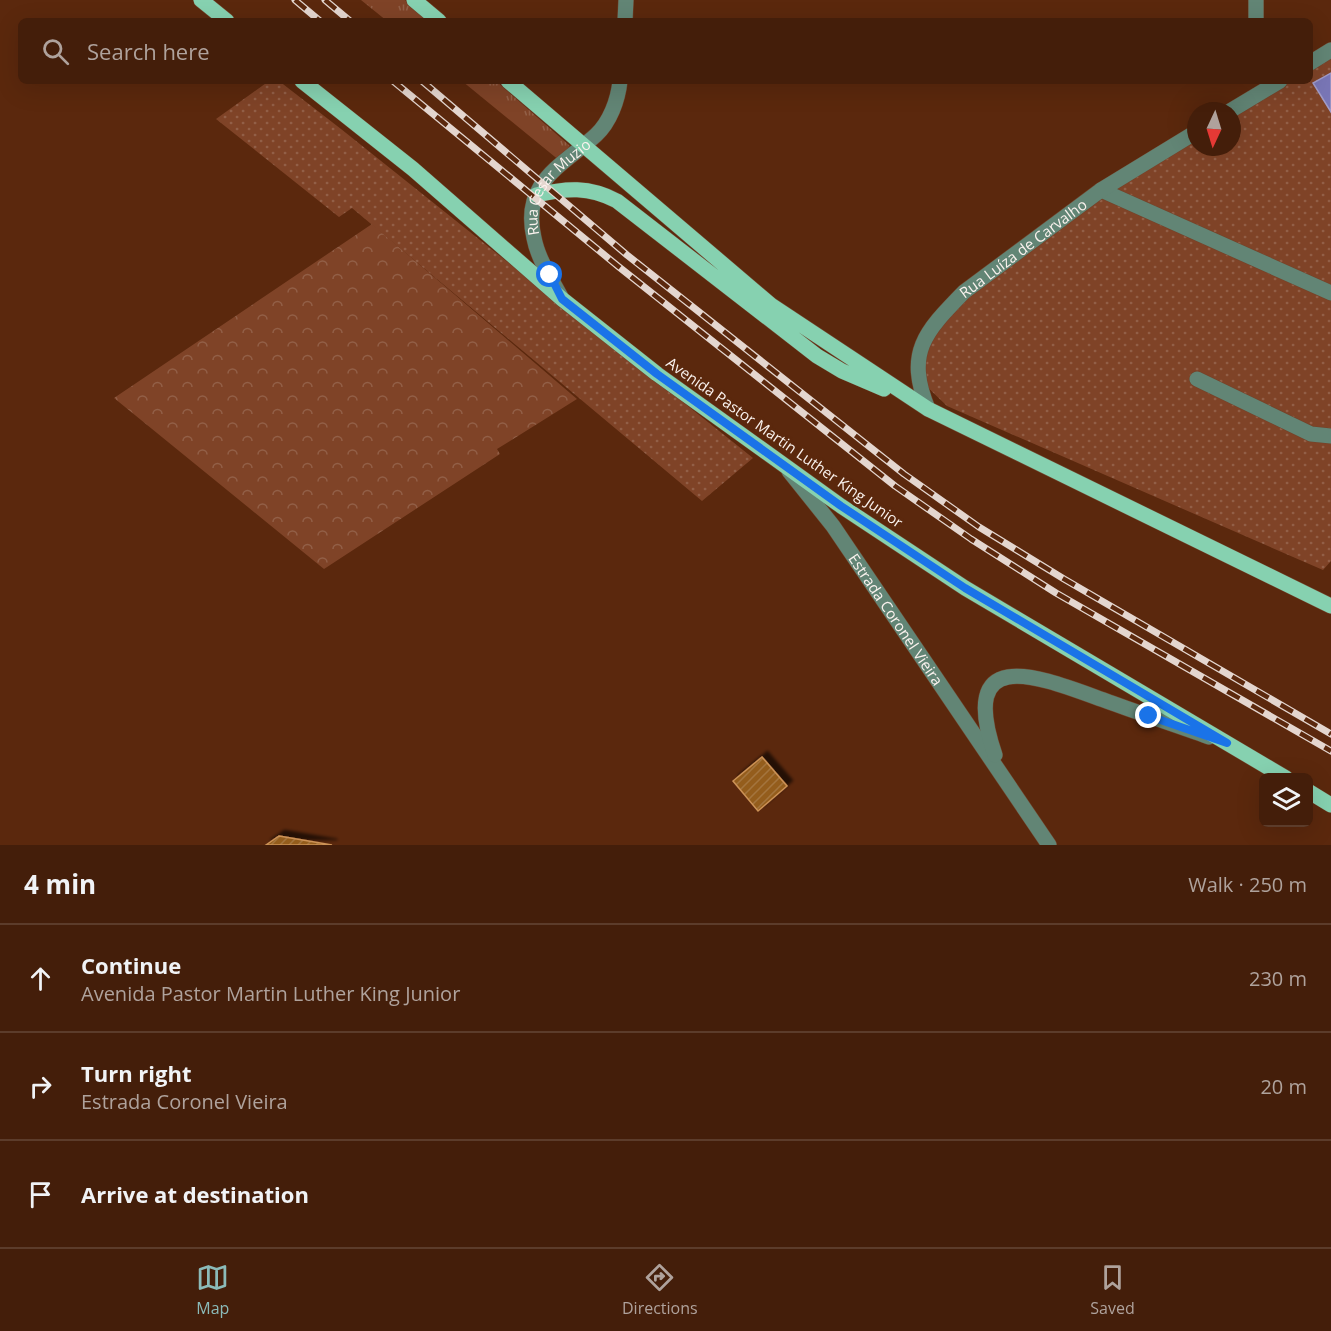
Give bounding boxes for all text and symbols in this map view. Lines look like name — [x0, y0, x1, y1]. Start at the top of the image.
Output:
search box — [18, 18, 1313, 84]
icon: search — [39, 35, 72, 68]
text: Search here — [87, 36, 210, 66]
north arrow — [1187, 102, 1241, 156]
street label: Rua Cesar Muzio — [521, 134, 595, 237]
street label: Rua Luíza de Carvalho — [955, 194, 1091, 302]
route start — [536, 261, 562, 287]
street label: Avenida Pastor Martin Luther King Junior — [663, 352, 907, 532]
street label: Estrada Coronel Vieira — [844, 549, 948, 689]
route end — [1135, 702, 1161, 728]
map controls — [1259, 773, 1313, 827]
button: layers — [1259, 773, 1313, 827]
text: 4 min — [24, 866, 96, 902]
text: Walk · 250 m — [1188, 871, 1307, 898]
text: Continue — [81, 950, 181, 980]
icon: ahead — [24, 962, 57, 995]
text: 230 m — [1249, 965, 1307, 992]
text: Avenida Pastor Martin Luther King Junior — [81, 980, 460, 1007]
text: Turn right — [81, 1058, 192, 1088]
icon: right — [24, 1070, 57, 1103]
text: 20 m — [1260, 1073, 1307, 1100]
text: Estrada Coronel Vieira — [81, 1088, 288, 1115]
icon: arrive — [24, 1178, 57, 1211]
text: Arrive at destination — [81, 1179, 309, 1209]
tab: Map — [196, 1261, 229, 1319]
tab: Directions — [622, 1261, 698, 1319]
tab: Saved — [1090, 1261, 1135, 1319]

